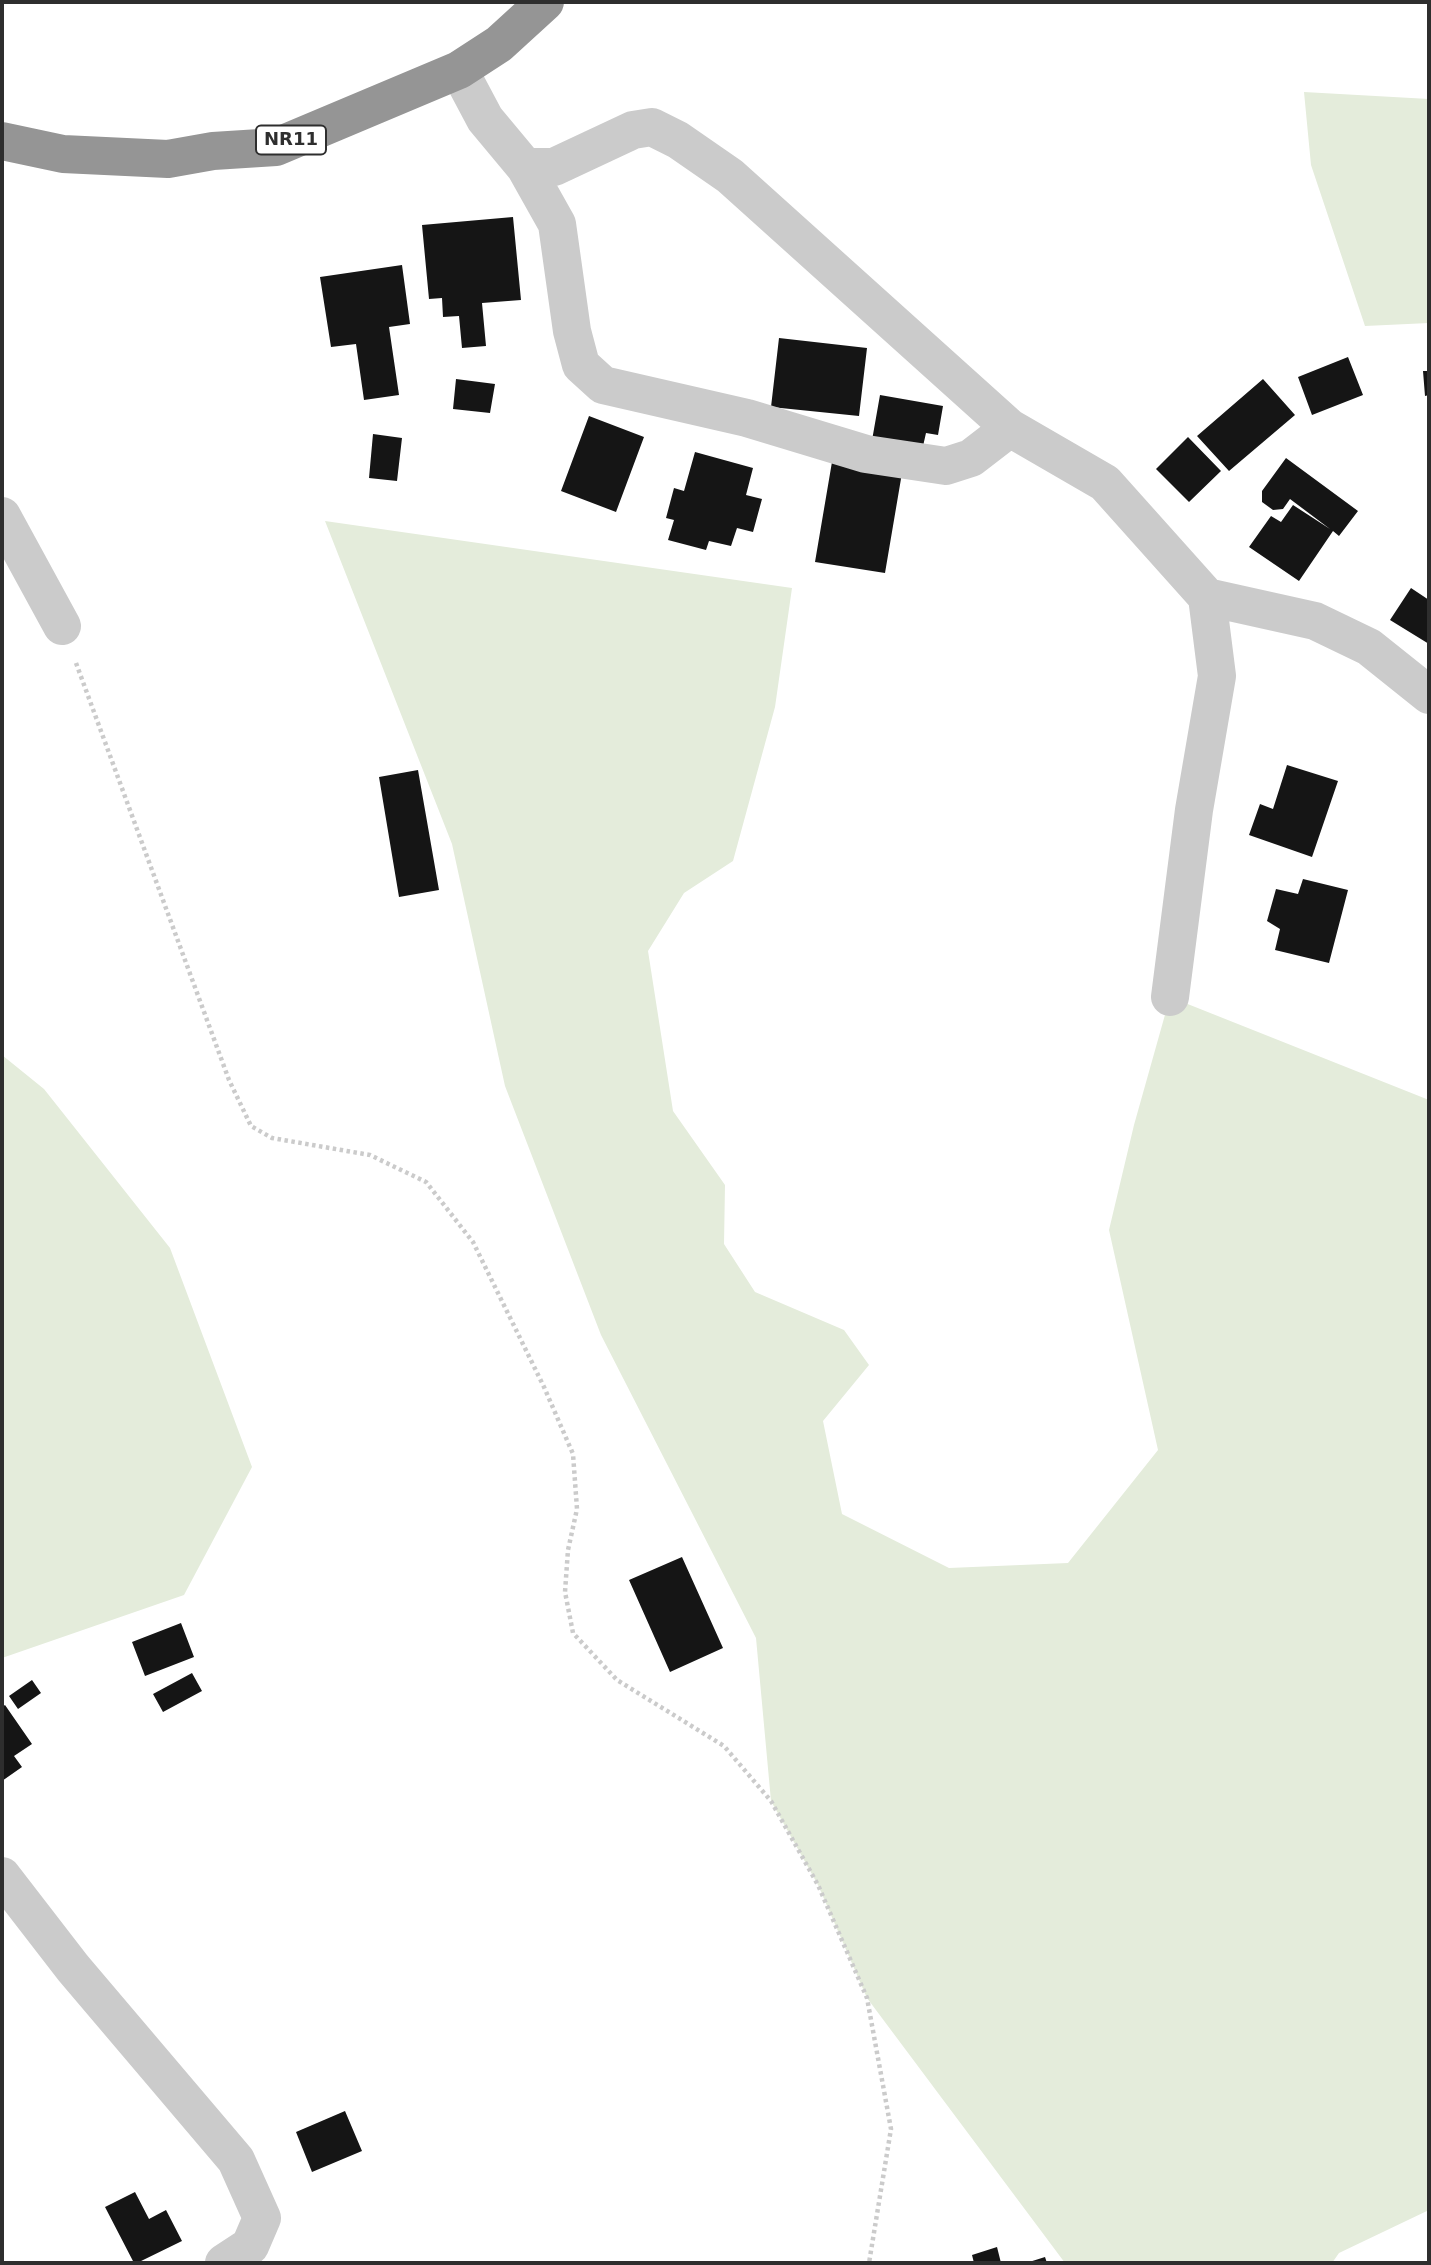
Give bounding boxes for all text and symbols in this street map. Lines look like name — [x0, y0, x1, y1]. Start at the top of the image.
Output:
road number: NR11 — [256, 125, 326, 154]

